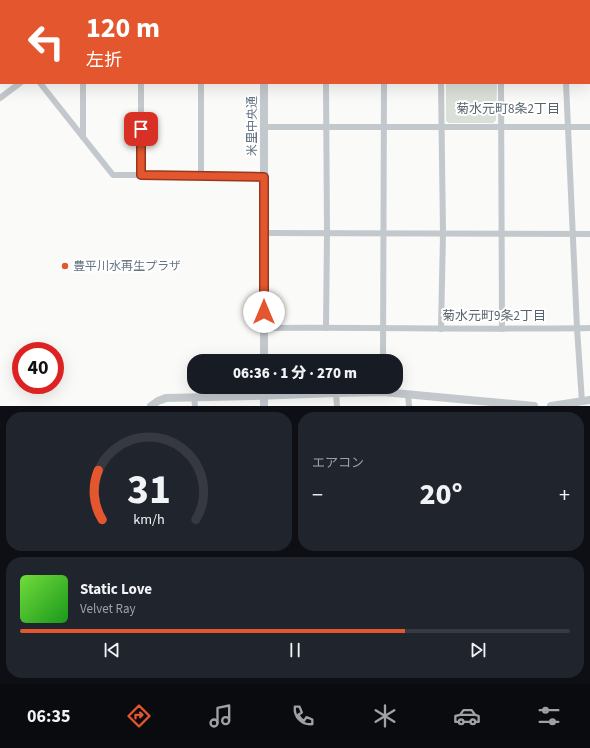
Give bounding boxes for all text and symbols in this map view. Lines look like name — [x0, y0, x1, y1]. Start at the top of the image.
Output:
text: 120 m — [86, 8, 160, 48]
icon: left — [20, 16, 72, 68]
text: 左折 — [86, 48, 122, 73]
street label: 米里中央通 — [244, 96, 261, 156]
district label: 菊水元町8条2丁目 — [456, 100, 560, 118]
pin — [124, 112, 158, 146]
icon: arrive — [130, 118, 152, 140]
place label: 豊平川水再生プラザ — [73, 258, 181, 275]
marker: 豊平川水再生プラザ — [60, 261, 70, 271]
position arrow — [243, 291, 285, 333]
district label: 菊水元町9条2丁目 — [442, 307, 546, 325]
speed limit sign: 40 — [12, 342, 64, 394]
text: 06:36 · 1 分 · 270 m — [233, 363, 357, 384]
text: エアコン — [312, 454, 364, 472]
text: 31 — [127, 459, 171, 519]
text: 20° — [419, 473, 463, 516]
text: − — [312, 479, 323, 511]
text: + — [559, 479, 570, 511]
text: km/h — [133, 508, 165, 529]
text: Static Love — [80, 579, 152, 600]
text: Velvet Ray — [80, 600, 136, 618]
icon: previous — [101, 639, 123, 661]
icon: pause — [284, 639, 306, 661]
icon: next — [467, 639, 489, 661]
icon: directions — [125, 702, 153, 730]
icon: music — [207, 702, 235, 730]
icon: phone — [289, 702, 317, 730]
icon: climate — [371, 702, 399, 730]
icon: car — [453, 702, 481, 730]
icon: filters — [535, 702, 563, 730]
text: 06:35 — [27, 704, 70, 729]

